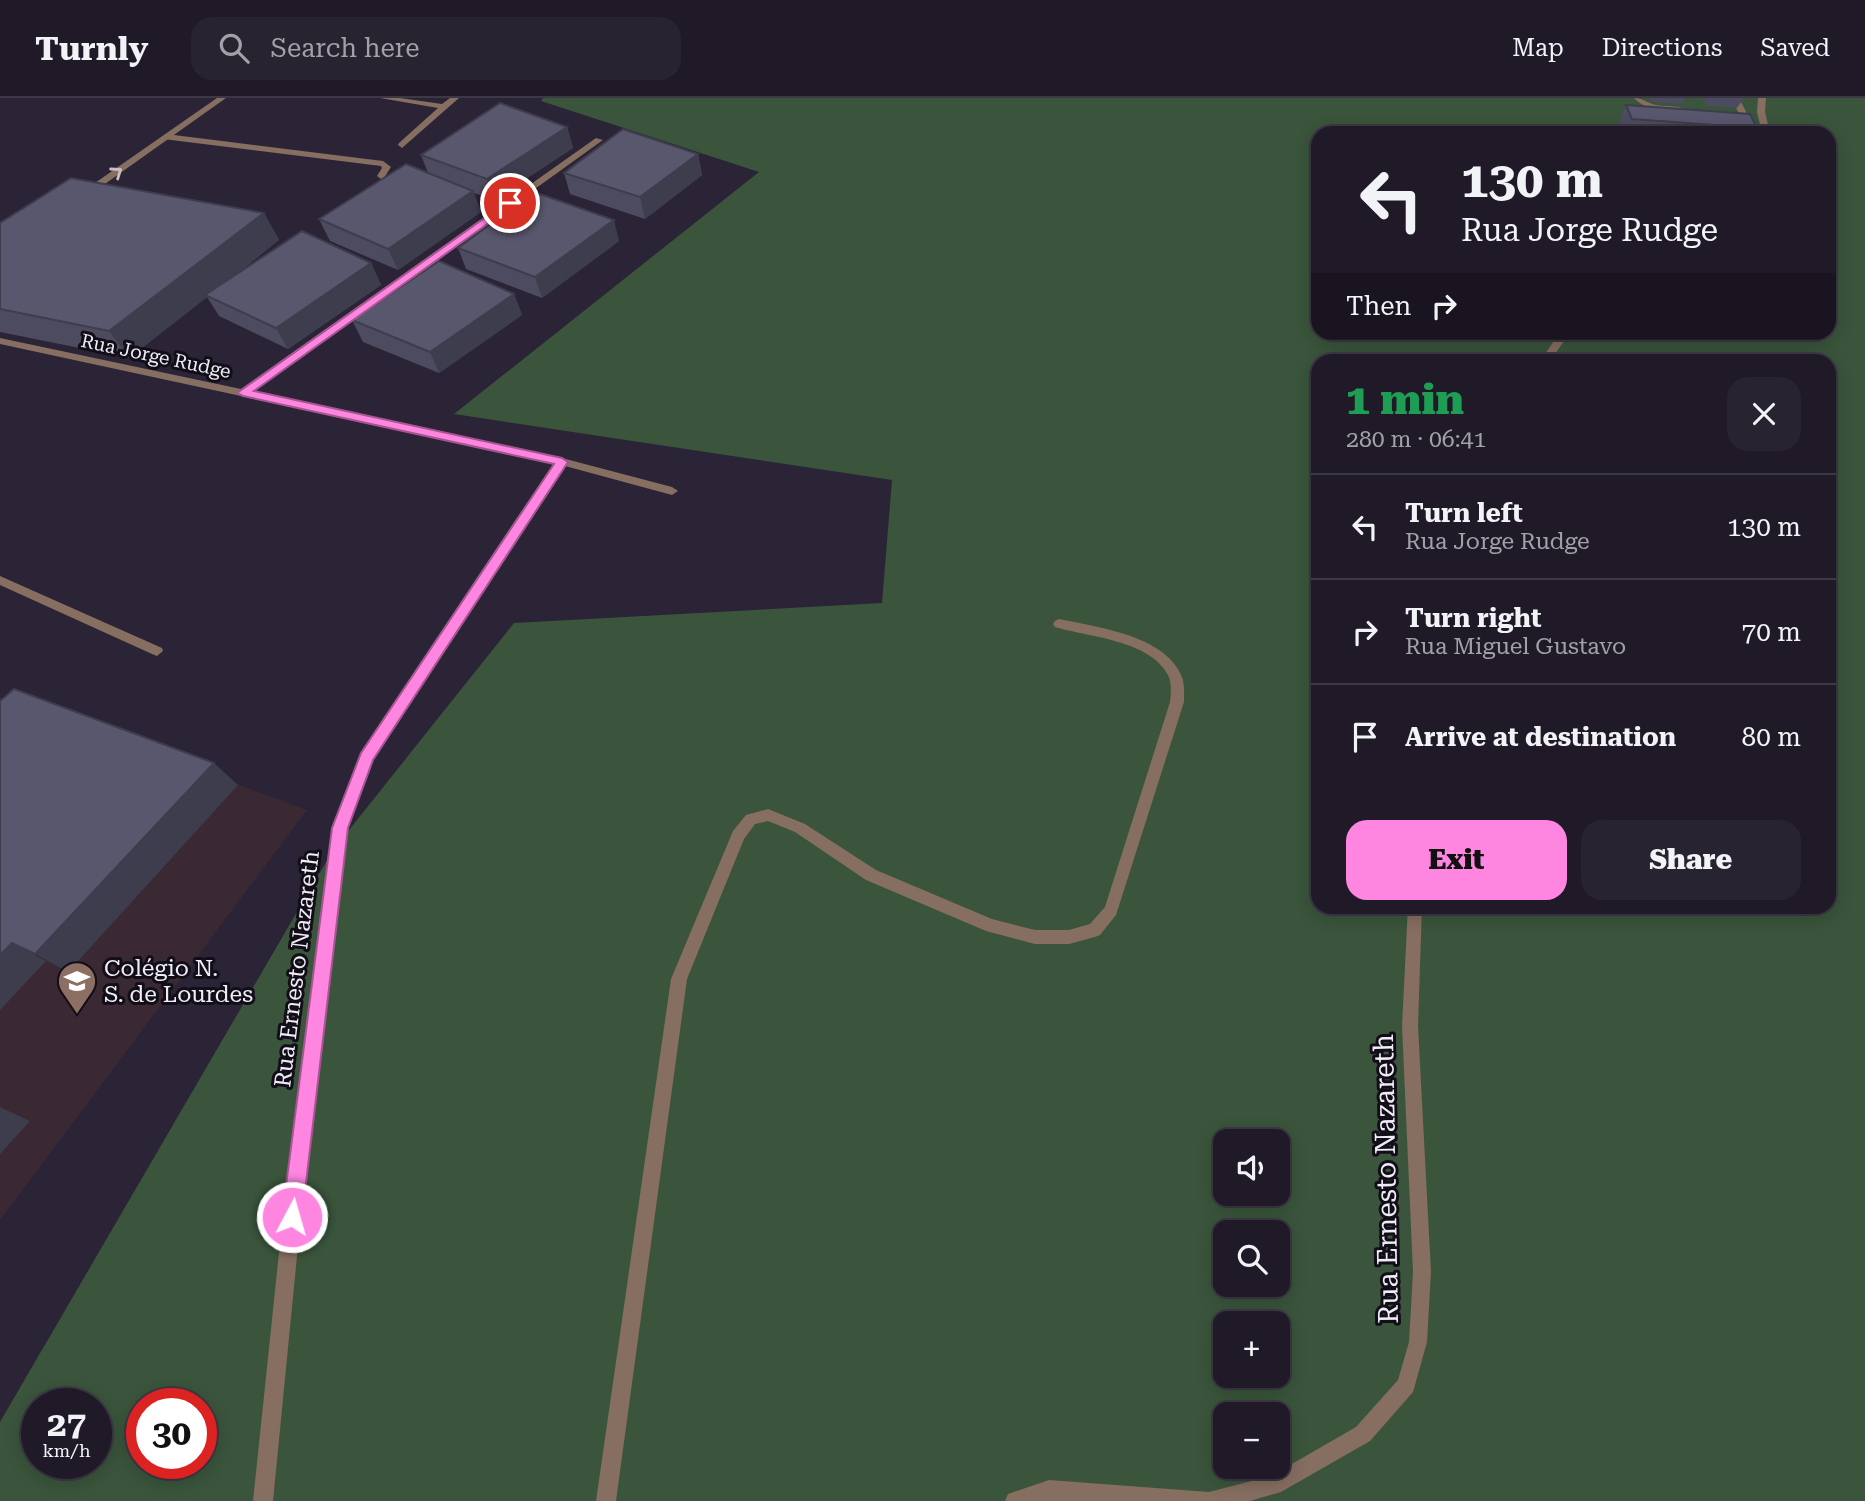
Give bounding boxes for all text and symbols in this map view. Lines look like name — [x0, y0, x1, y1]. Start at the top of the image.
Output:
search box — [191, 17, 681, 80]
text: Turnly — [35, 29, 149, 68]
icon: search — [215, 29, 253, 67]
text: Search here — [271, 33, 419, 63]
text: Map — [1512, 34, 1564, 62]
text: Directions — [1602, 34, 1722, 62]
text: Saved — [1760, 34, 1830, 62]
text: 130 m — [1461, 152, 1603, 209]
icon: left — [1346, 154, 1437, 245]
one-way arrow — [109, 167, 122, 180]
pin — [480, 173, 540, 233]
icon: arrive — [491, 184, 529, 222]
text: Rua Jorge Rudge — [1461, 211, 1718, 249]
icon: right — [1425, 287, 1463, 325]
text: Then — [1346, 291, 1411, 321]
street label: Rua Jorge Rudge — [79, 329, 233, 383]
text: 1 min — [1346, 375, 1464, 424]
button: close — [1727, 377, 1801, 451]
text: 280 m · 06:41 — [1346, 426, 1486, 453]
text: Turn left — [1405, 498, 1523, 528]
icon: left — [1346, 508, 1384, 546]
text: 130 m — [1727, 512, 1801, 542]
text: Rua Jorge Rudge — [1405, 528, 1590, 555]
text: Turn right — [1405, 603, 1541, 633]
icon: right — [1346, 613, 1384, 651]
text: 70 m — [1742, 617, 1801, 647]
text: Rua Miguel Gustavo — [1405, 633, 1626, 660]
icon: arrive — [1346, 718, 1384, 756]
text: Arrive at destination — [1405, 722, 1676, 752]
text: 80 m — [1742, 722, 1801, 752]
button: Exit — [1346, 820, 1567, 900]
button: Share — [1581, 820, 1801, 900]
street label: Rua Ernesto Nazareth — [269, 849, 325, 1089]
place label: Colégio N. S. de Lourdes — [104, 955, 253, 1008]
school or university icon: Colégio N. S. de Lourdes — [56, 960, 98, 1015]
street label: Rua Ernesto Nazareth — [1367, 1034, 1405, 1324]
map controls — [1213, 1129, 1290, 1479]
button: sound — [1213, 1129, 1290, 1206]
position arrow — [255, 1180, 329, 1254]
button: search — [1213, 1220, 1290, 1297]
button: + — [1213, 1311, 1290, 1388]
speed limit sign: 30 — [126, 1388, 217, 1479]
button: − — [1213, 1402, 1290, 1479]
text: 27 — [47, 1404, 86, 1445]
text: km/h — [42, 1440, 91, 1461]

